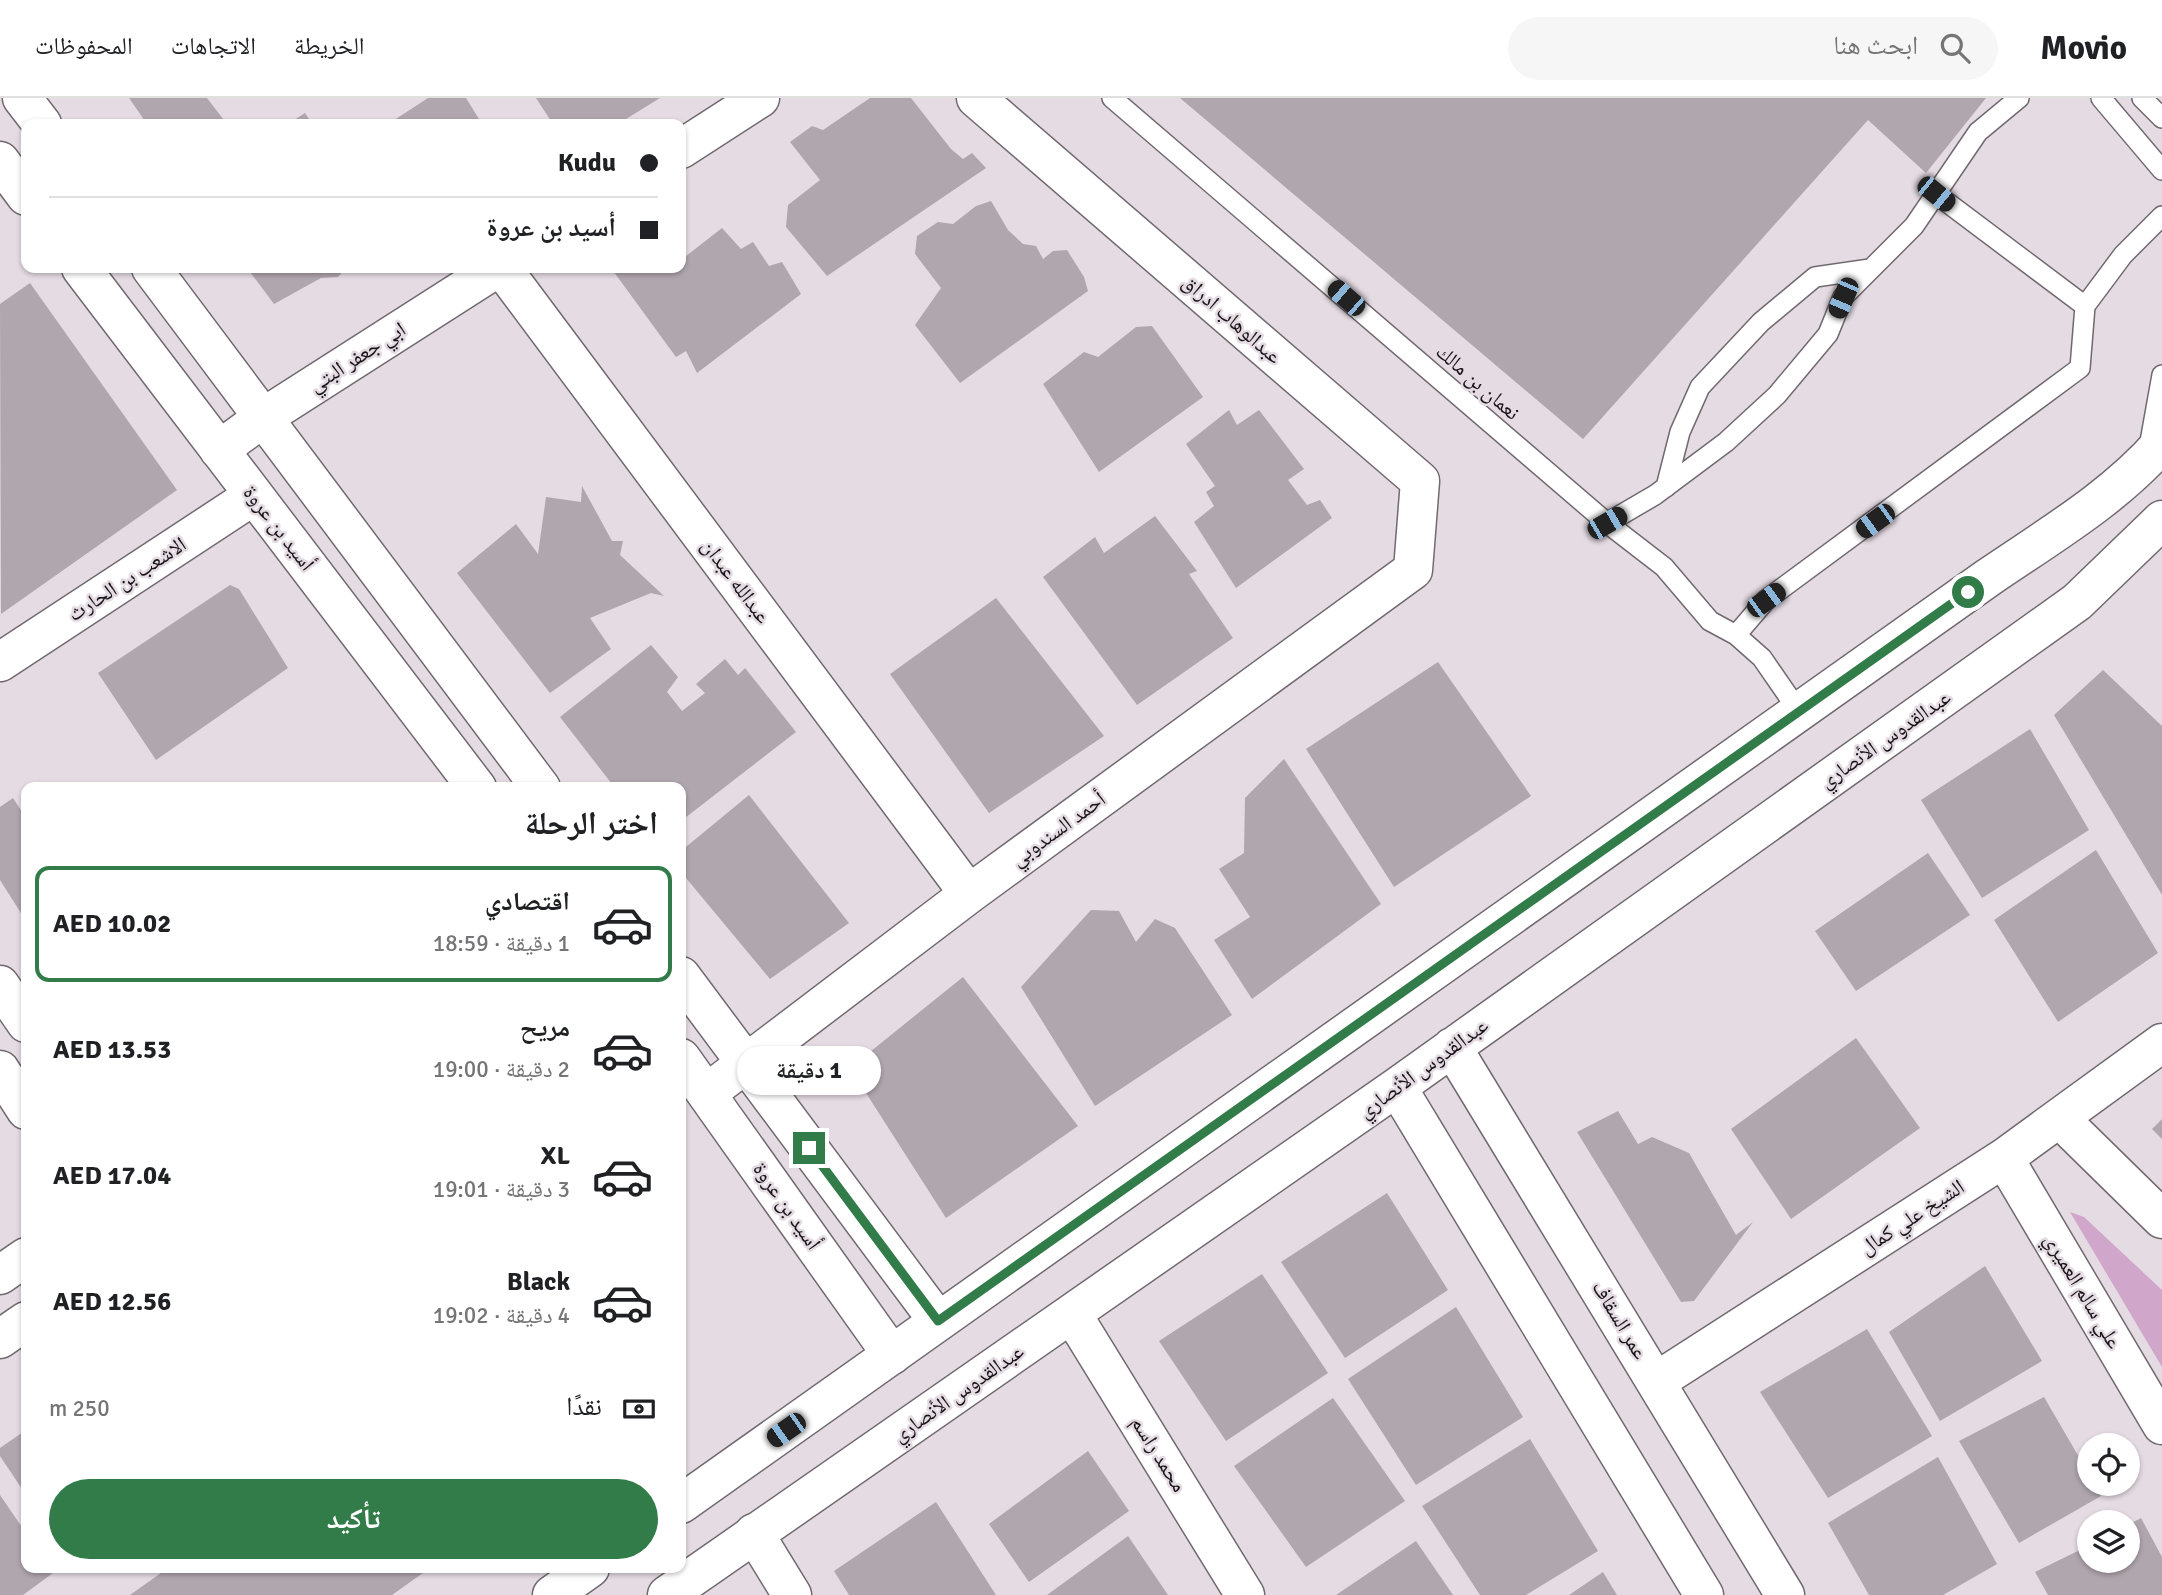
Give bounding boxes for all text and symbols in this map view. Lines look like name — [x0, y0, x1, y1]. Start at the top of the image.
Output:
search box — [1508, 17, 1998, 80]
text: Movio — [2040, 28, 2127, 69]
icon: search — [1936, 29, 1974, 67]
text: ابحث هنا — [1833, 30, 1918, 62]
text: المحفوظات — [35, 31, 133, 61]
text: الاتجاهات — [171, 31, 256, 61]
text: الخريطة — [294, 31, 365, 61]
text: Kudu — [558, 147, 616, 179]
car — [1914, 173, 1959, 215]
text: أسيد بن عروة — [487, 212, 616, 244]
street label: عبدالوهاب ادراق — [1177, 269, 1287, 369]
car — [1826, 275, 1861, 321]
car — [1324, 276, 1369, 320]
street label: ابي جعفر البتي — [304, 316, 412, 401]
street label: نعمان بن مالك — [1431, 338, 1525, 426]
street label: أسيد بن عروة — [238, 480, 320, 576]
car — [1852, 500, 1899, 542]
car — [1584, 503, 1631, 543]
street label: الاشعب بن الحارث — [63, 531, 191, 627]
street label: عبدالله عبدان — [696, 533, 777, 629]
route start — [1952, 576, 1984, 608]
car — [1743, 579, 1790, 621]
street label: عبدالقدوس الأنصاري — [1814, 684, 1958, 797]
street label: أحمد السندوبي — [1005, 786, 1113, 875]
text: اختر الرحلة — [525, 804, 658, 843]
text: اقتصادي — [485, 886, 570, 918]
icon: car — [591, 893, 654, 956]
text: AED 10.02 — [53, 908, 171, 940]
text: 1 دقيقة · 18:59 — [433, 929, 570, 958]
text: مريح — [520, 1012, 570, 1044]
street label: عبدالقدوس الأنصاري — [1353, 1012, 1495, 1127]
icon: car — [591, 1019, 654, 1082]
text: AED 13.53 — [53, 1034, 171, 1066]
callout: 1 دقيقة — [737, 1046, 881, 1096]
text: 2 دقيقة · 19:00 — [433, 1055, 570, 1084]
text: 1 دقيقة — [776, 1056, 842, 1085]
route end — [793, 1132, 825, 1164]
text: XL — [540, 1140, 570, 1172]
icon: car — [591, 1145, 654, 1208]
street label: أسيد بن عروة — [747, 1157, 827, 1255]
text: AED 17.04 — [53, 1160, 171, 1192]
street label: الشيخ علي كمال — [1855, 1174, 1971, 1263]
text: 3 دقيقة · 19:01 — [433, 1175, 570, 1204]
street label: علي سالم العميري — [2036, 1229, 2128, 1355]
text: Black — [507, 1266, 570, 1298]
icon: car — [591, 1271, 654, 1334]
street label: عمر السقاف — [1586, 1276, 1654, 1364]
text: AED 12.56 — [53, 1286, 171, 1318]
text: 4 دقيقة · 19:02 — [433, 1301, 570, 1330]
street label: عبدالقدوس الأنصاري — [887, 1338, 1031, 1451]
icon: cash — [620, 1390, 658, 1428]
text: نقدًا — [566, 1391, 602, 1423]
text: 250 m — [49, 1394, 110, 1423]
car — [763, 1409, 810, 1451]
street label: محمد راسم — [1125, 1411, 1193, 1497]
map controls — [2077, 1433, 2140, 1573]
button: locate — [2077, 1433, 2140, 1496]
button: تأكيد — [49, 1479, 658, 1559]
button: layers — [2077, 1510, 2140, 1573]

